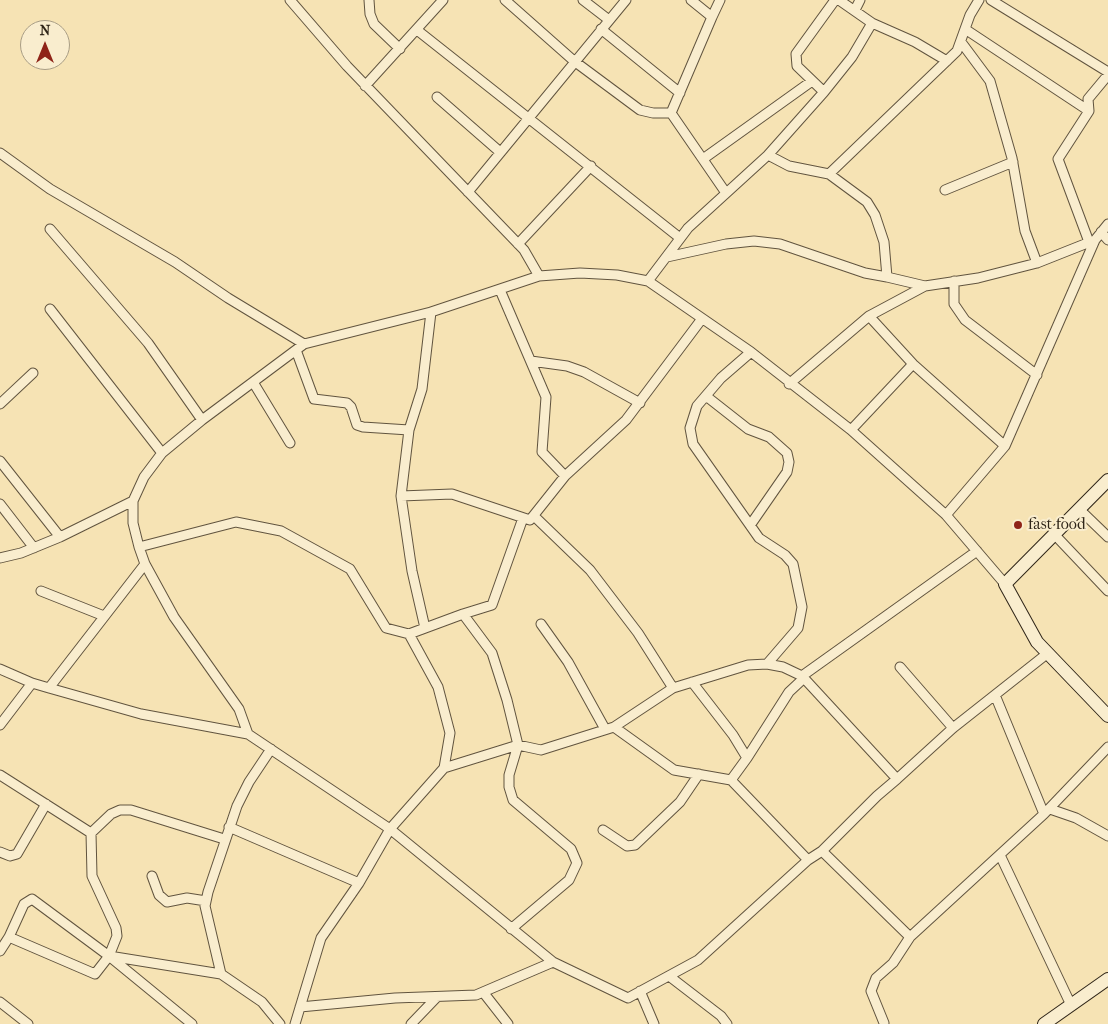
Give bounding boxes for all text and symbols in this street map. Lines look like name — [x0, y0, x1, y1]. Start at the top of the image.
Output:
north arrow — [20, 20, 70, 70]
text: N — [40, 22, 50, 39]
place label: fast food — [1028, 515, 1086, 535]
marker: fast food — [1012, 519, 1024, 531]

